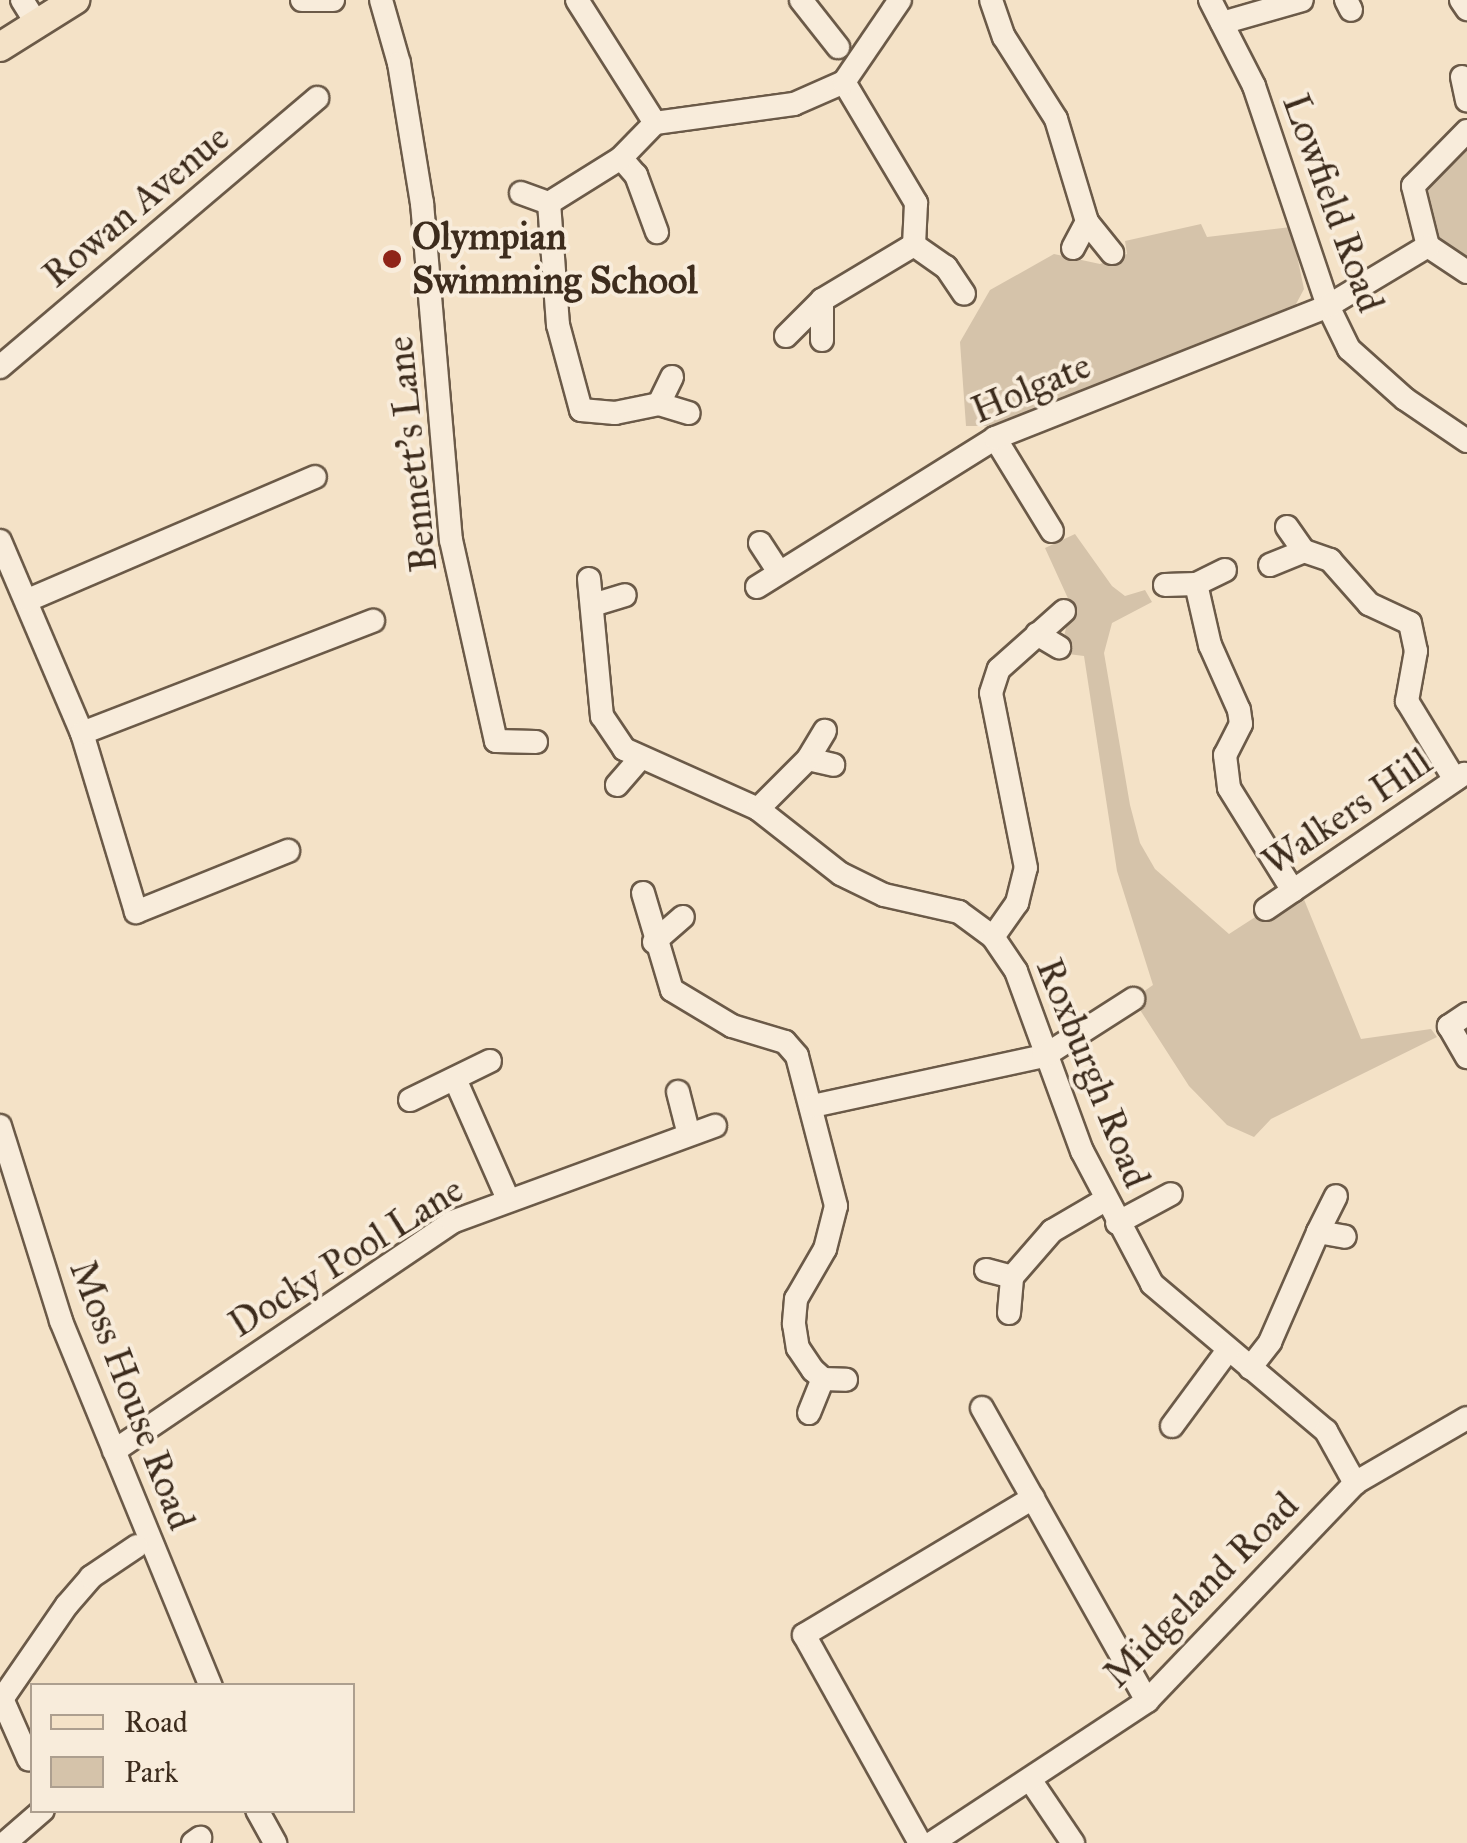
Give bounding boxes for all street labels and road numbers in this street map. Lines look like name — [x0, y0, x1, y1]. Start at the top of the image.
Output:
street label: Lowfield Road — [1273, 88, 1393, 318]
street label: Rowan Avenue — [33, 115, 239, 297]
street label: Bennett's Lane — [377, 334, 447, 574]
street label: Holgate — [965, 343, 1097, 433]
street label: Walkers Hill — [1254, 739, 1440, 885]
street label: Roxburgh Road — [1026, 952, 1160, 1194]
street label: Docky Pool Lane — [220, 1167, 472, 1347]
street label: Moss House Road — [60, 1254, 204, 1536]
street label: Midgeland Road — [1094, 1483, 1308, 1697]

